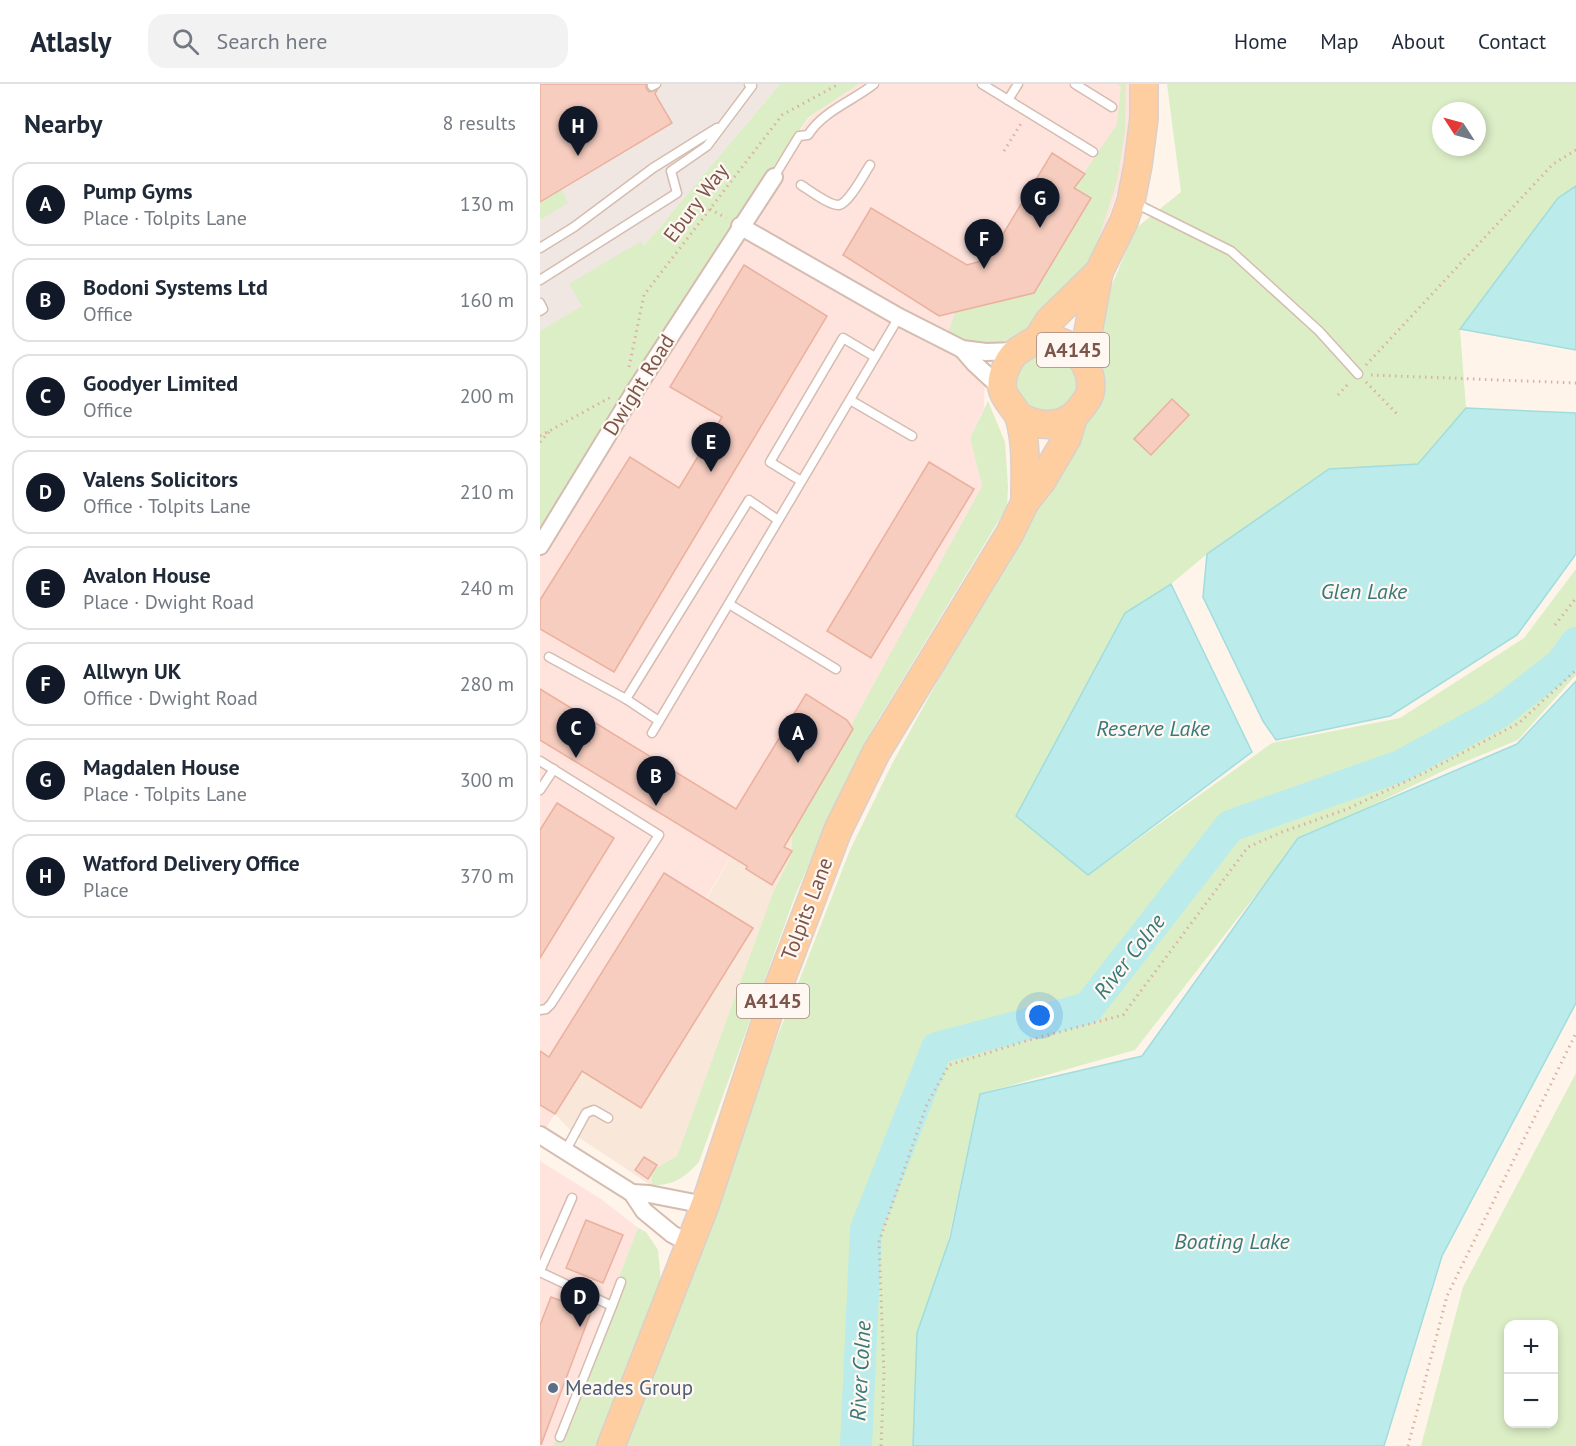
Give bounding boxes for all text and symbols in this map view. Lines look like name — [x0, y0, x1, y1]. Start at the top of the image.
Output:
search box — [148, 14, 568, 68]
text: Atlasly — [30, 23, 112, 60]
icon: search — [169, 25, 202, 58]
text: Search here — [217, 27, 327, 55]
text: Home — [1234, 28, 1287, 55]
text: Map — [1320, 28, 1359, 55]
text: About — [1392, 28, 1445, 55]
text: Contact — [1478, 28, 1546, 55]
north arrow — [1432, 102, 1486, 156]
pin: H — [558, 106, 597, 156]
text: Nearby — [24, 107, 102, 140]
text: 8 results — [443, 110, 516, 136]
street label: Ebury Way — [657, 158, 734, 248]
text: Pump Gyms — [83, 177, 193, 205]
pin: G — [1020, 178, 1060, 228]
text: A — [39, 191, 52, 217]
text: 130 m — [460, 191, 514, 217]
text: Place · Tolpits Lane — [83, 205, 247, 231]
pin: F — [964, 220, 1004, 269]
text: Bodoni Systems Ltd — [83, 273, 268, 301]
text: B — [40, 287, 51, 313]
text: 160 m — [460, 287, 514, 313]
text: Office — [83, 301, 133, 327]
street label: Dwight Road — [597, 329, 680, 441]
road number: A4145 — [1037, 333, 1109, 367]
text: Goodyer Limited — [83, 369, 238, 397]
text: C — [40, 383, 51, 409]
text: 200 m — [460, 383, 514, 409]
text: Office — [83, 397, 133, 423]
pin: E — [692, 422, 730, 472]
text: Valens Solicitors — [83, 465, 238, 493]
text: D — [39, 479, 52, 505]
text: 210 m — [460, 479, 514, 505]
text: Office · Tolpits Lane — [83, 493, 251, 519]
text: Avalon House — [83, 561, 211, 589]
text: E — [40, 575, 51, 601]
text: 240 m — [460, 575, 514, 601]
water label: Glen Lake — [1321, 577, 1408, 605]
text: Place · Dwight Road — [83, 589, 254, 615]
text: Allwyn UK — [83, 657, 181, 685]
text: F — [40, 671, 51, 697]
text: 280 m — [460, 671, 514, 697]
text: Office · Dwight Road — [83, 685, 258, 711]
pin: C — [556, 708, 596, 758]
pin: A — [778, 714, 818, 763]
water label: Reserve Lake — [1096, 714, 1211, 742]
text: Magdalen House — [83, 753, 240, 781]
pin: B — [636, 756, 676, 806]
text: G — [39, 767, 52, 793]
text: 300 m — [460, 767, 514, 793]
text: Place · Tolpits Lane — [83, 781, 247, 807]
text: Watford Delivery Office — [83, 849, 300, 877]
street label: Tolpits Lane — [775, 854, 838, 964]
text: H — [39, 863, 52, 889]
text: 370 m — [460, 863, 514, 889]
text: Place — [83, 877, 129, 903]
water label: River Colne — [1087, 907, 1171, 1004]
road number: A4145 — [737, 984, 809, 1018]
your location — [1025, 1001, 1054, 1030]
water label: Boating Lake — [1174, 1227, 1290, 1255]
pin: D — [560, 1278, 600, 1327]
water label: River Colne — [843, 1319, 877, 1422]
map controls — [1504, 1320, 1558, 1428]
button: + — [1504, 1320, 1558, 1374]
place label: Meades Group — [565, 1374, 693, 1401]
button: − — [1504, 1374, 1558, 1428]
marker: Meades Group — [546, 1381, 560, 1395]

